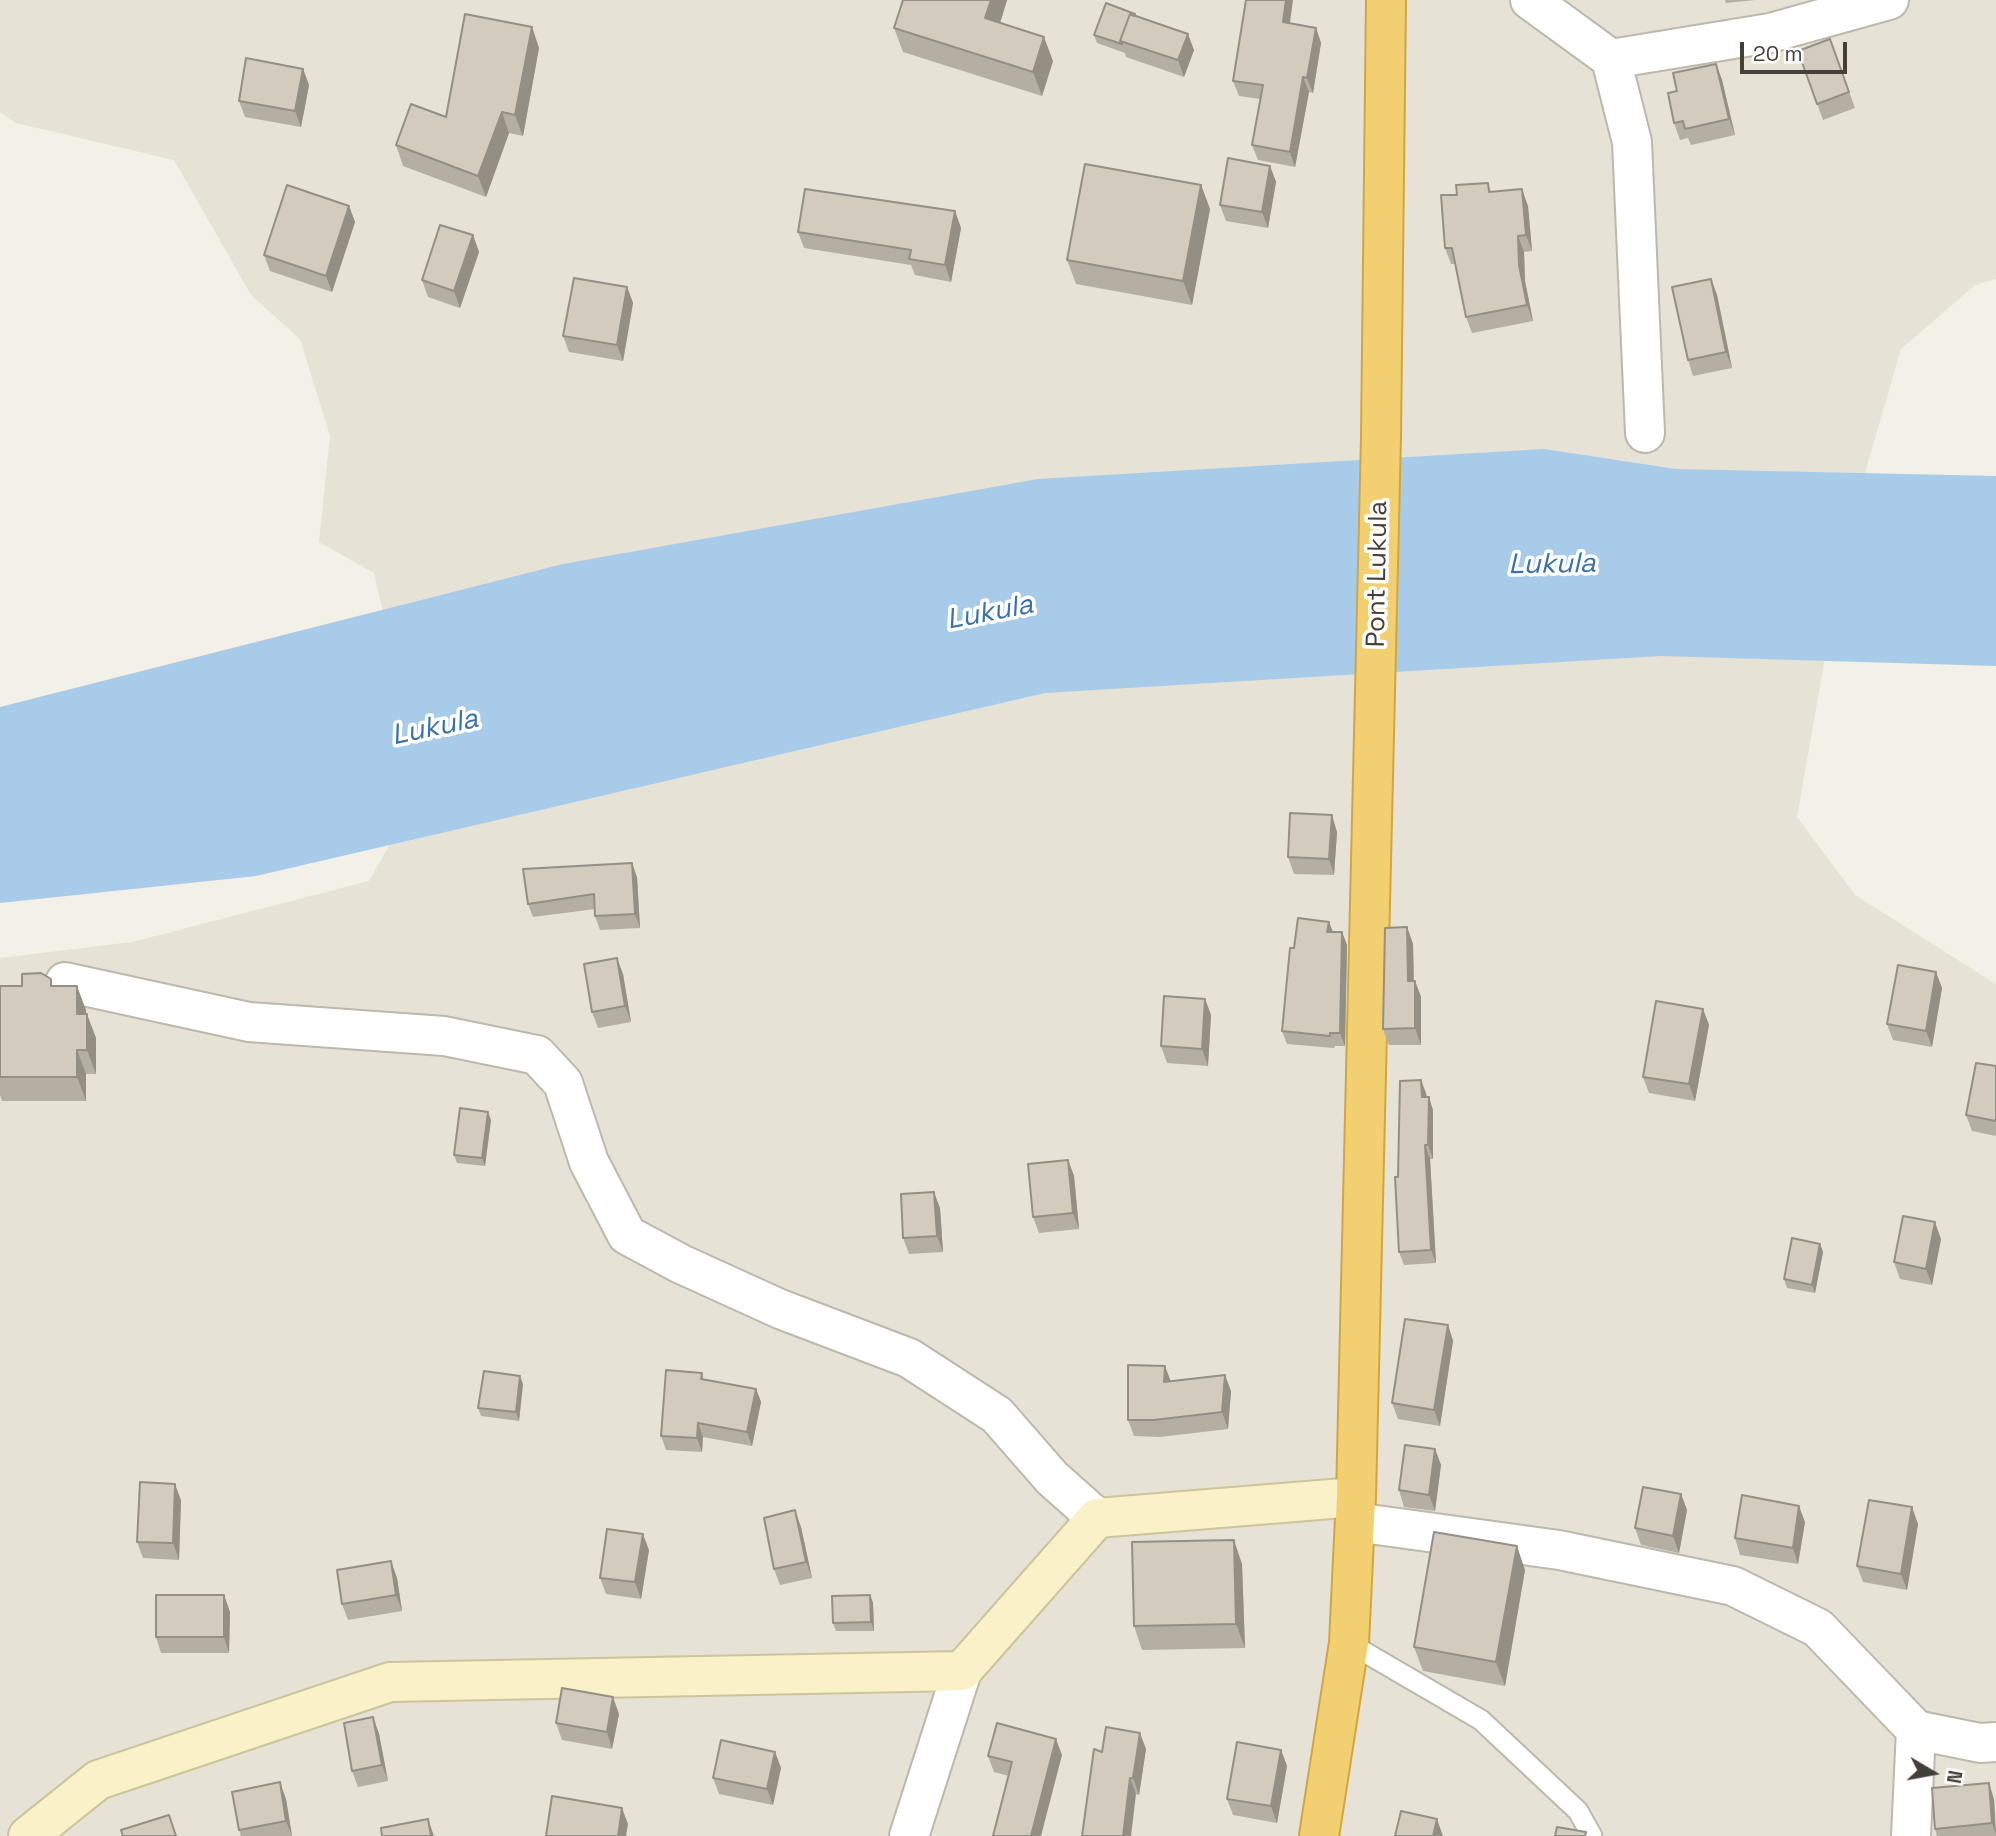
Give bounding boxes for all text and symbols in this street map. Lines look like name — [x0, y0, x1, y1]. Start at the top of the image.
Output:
scale bar — [1744, 28, 1851, 72]
text: 20 m — [1753, 40, 1803, 67]
street label: Pont Lukula — [1361, 500, 1395, 648]
water label: Lukula — [1508, 547, 1596, 583]
water label: Lukula — [944, 588, 1036, 638]
water label: Lukula — [389, 702, 481, 754]
north arrow — [1898, 1738, 1968, 1808]
text: N — [1941, 1768, 1968, 1785]

